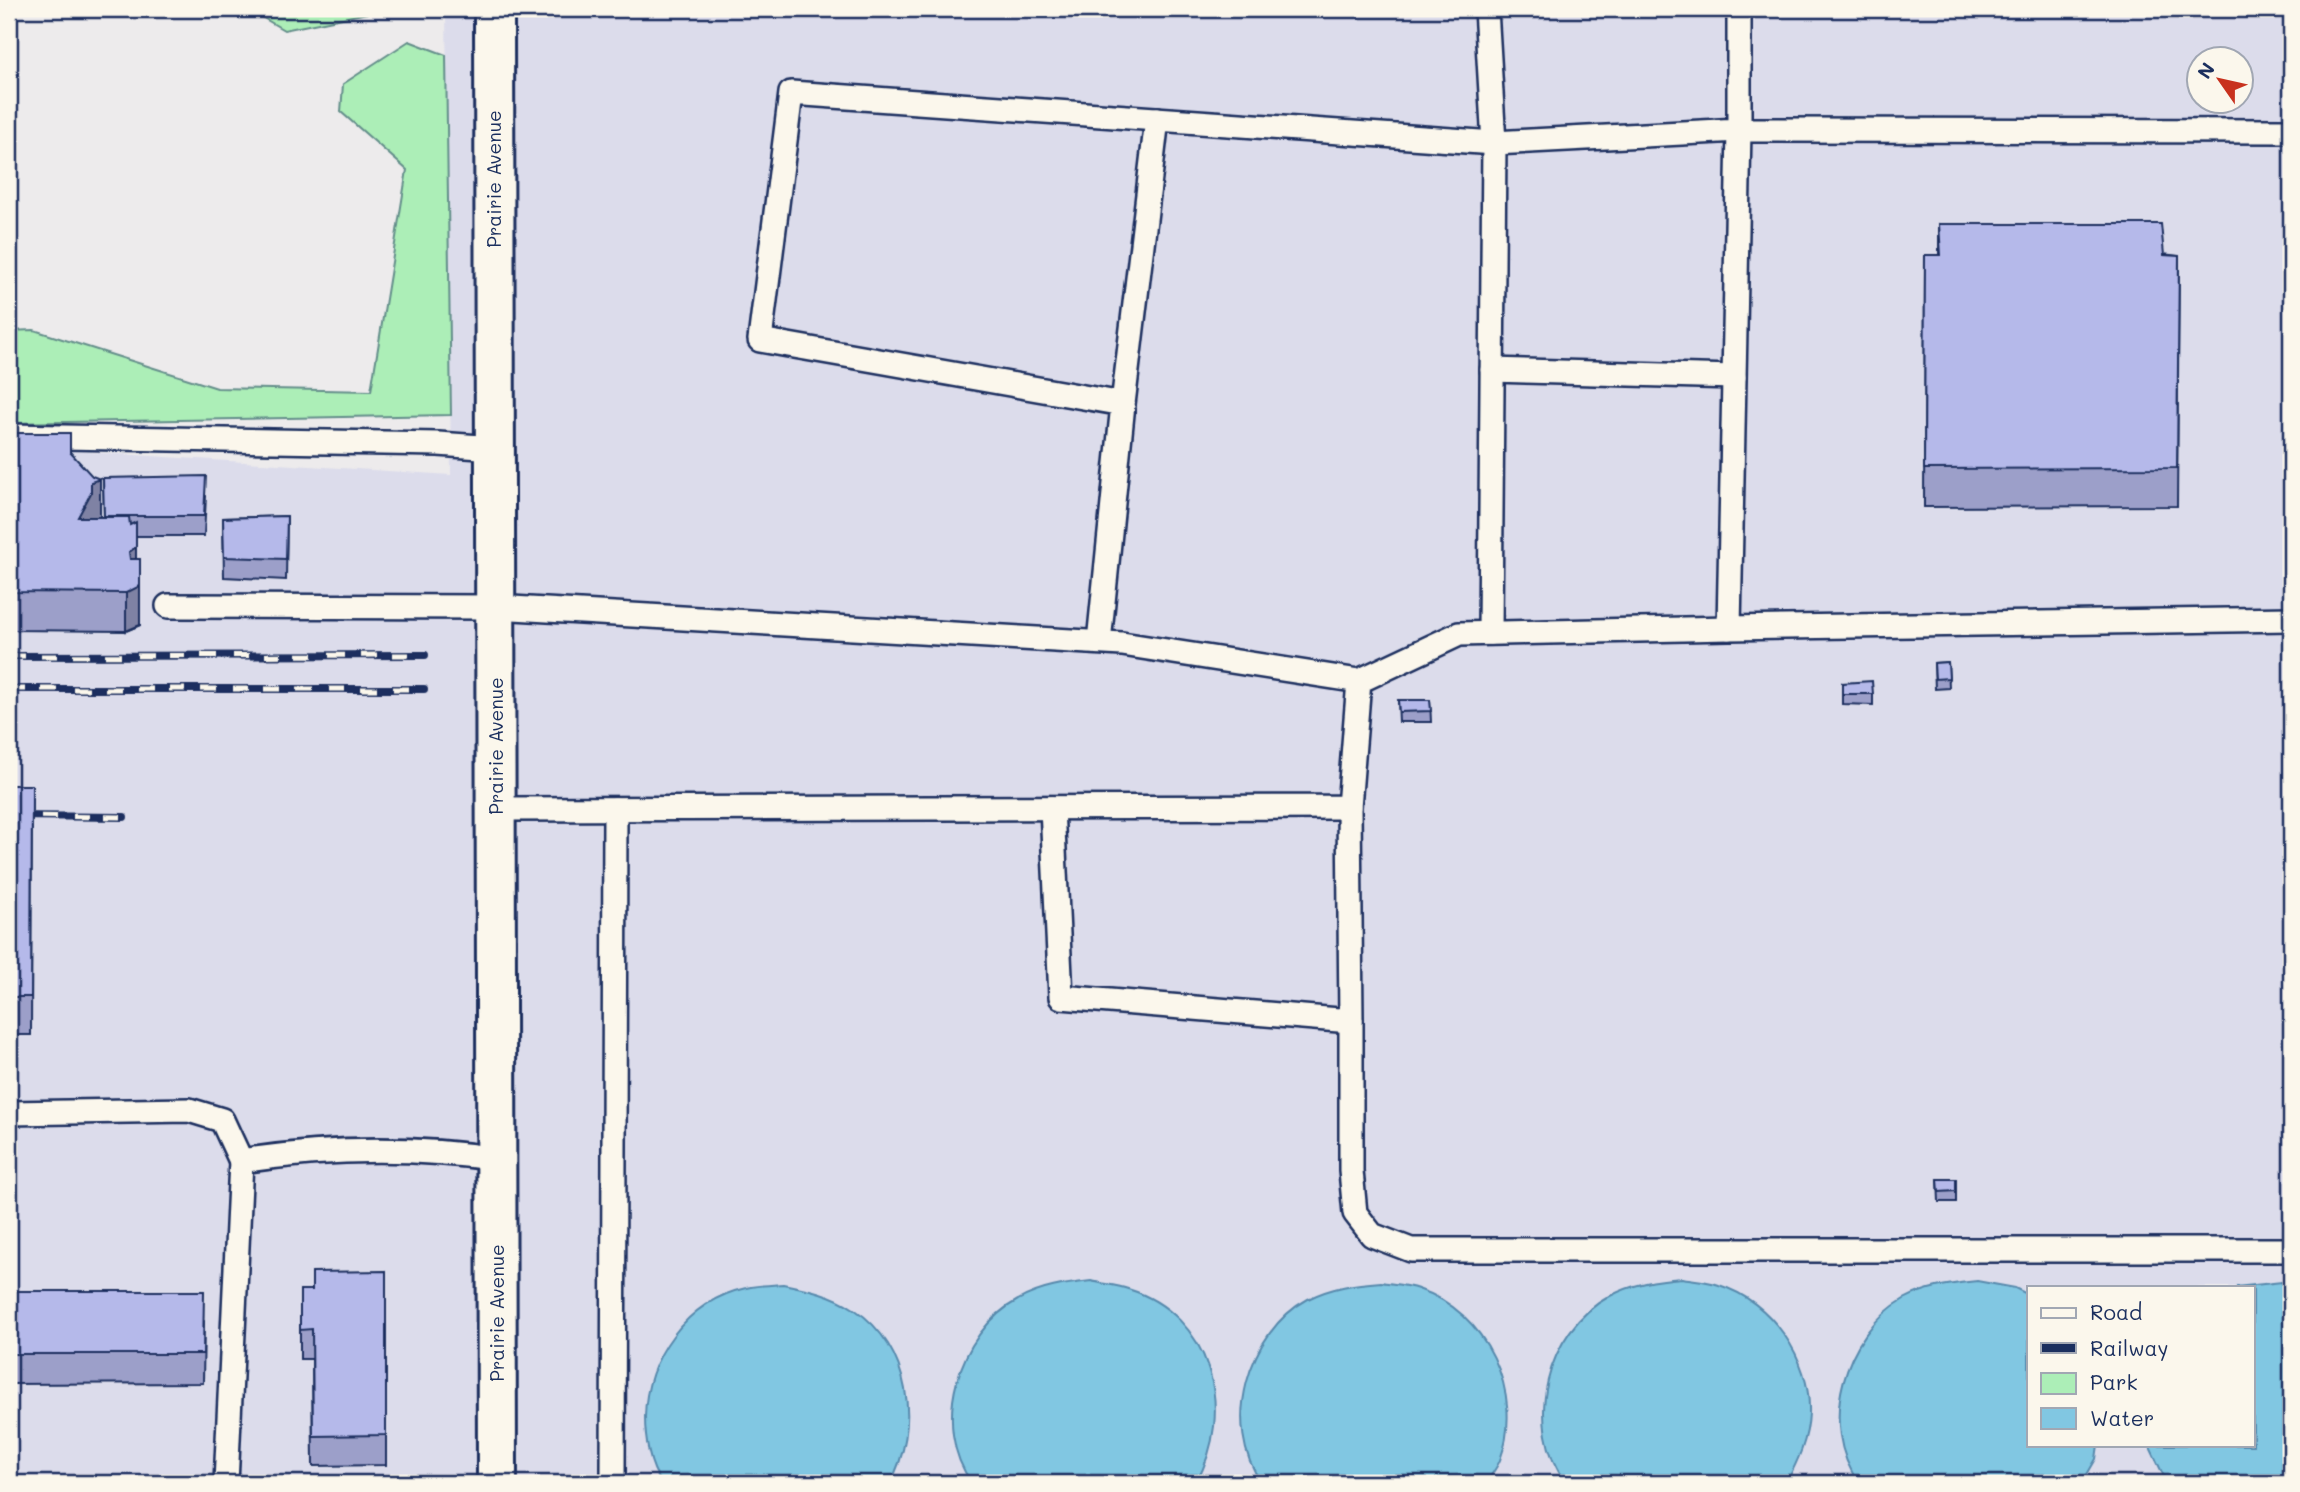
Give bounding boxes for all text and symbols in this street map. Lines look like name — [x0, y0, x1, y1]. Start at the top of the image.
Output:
north arrow — [2184, 46, 2254, 116]
text: N — [2191, 57, 2220, 83]
street label: Prairie Avenue — [481, 110, 506, 248]
street label: Prairie Avenue — [483, 677, 508, 815]
street label: Prairie Avenue — [484, 1244, 509, 1382]
legend — [2027, 1286, 2254, 1446]
text: Road — [2090, 1298, 2142, 1325]
text: Railway — [2090, 1334, 2169, 1361]
text: Park — [2090, 1368, 2138, 1395]
text: Water — [2090, 1404, 2154, 1431]

